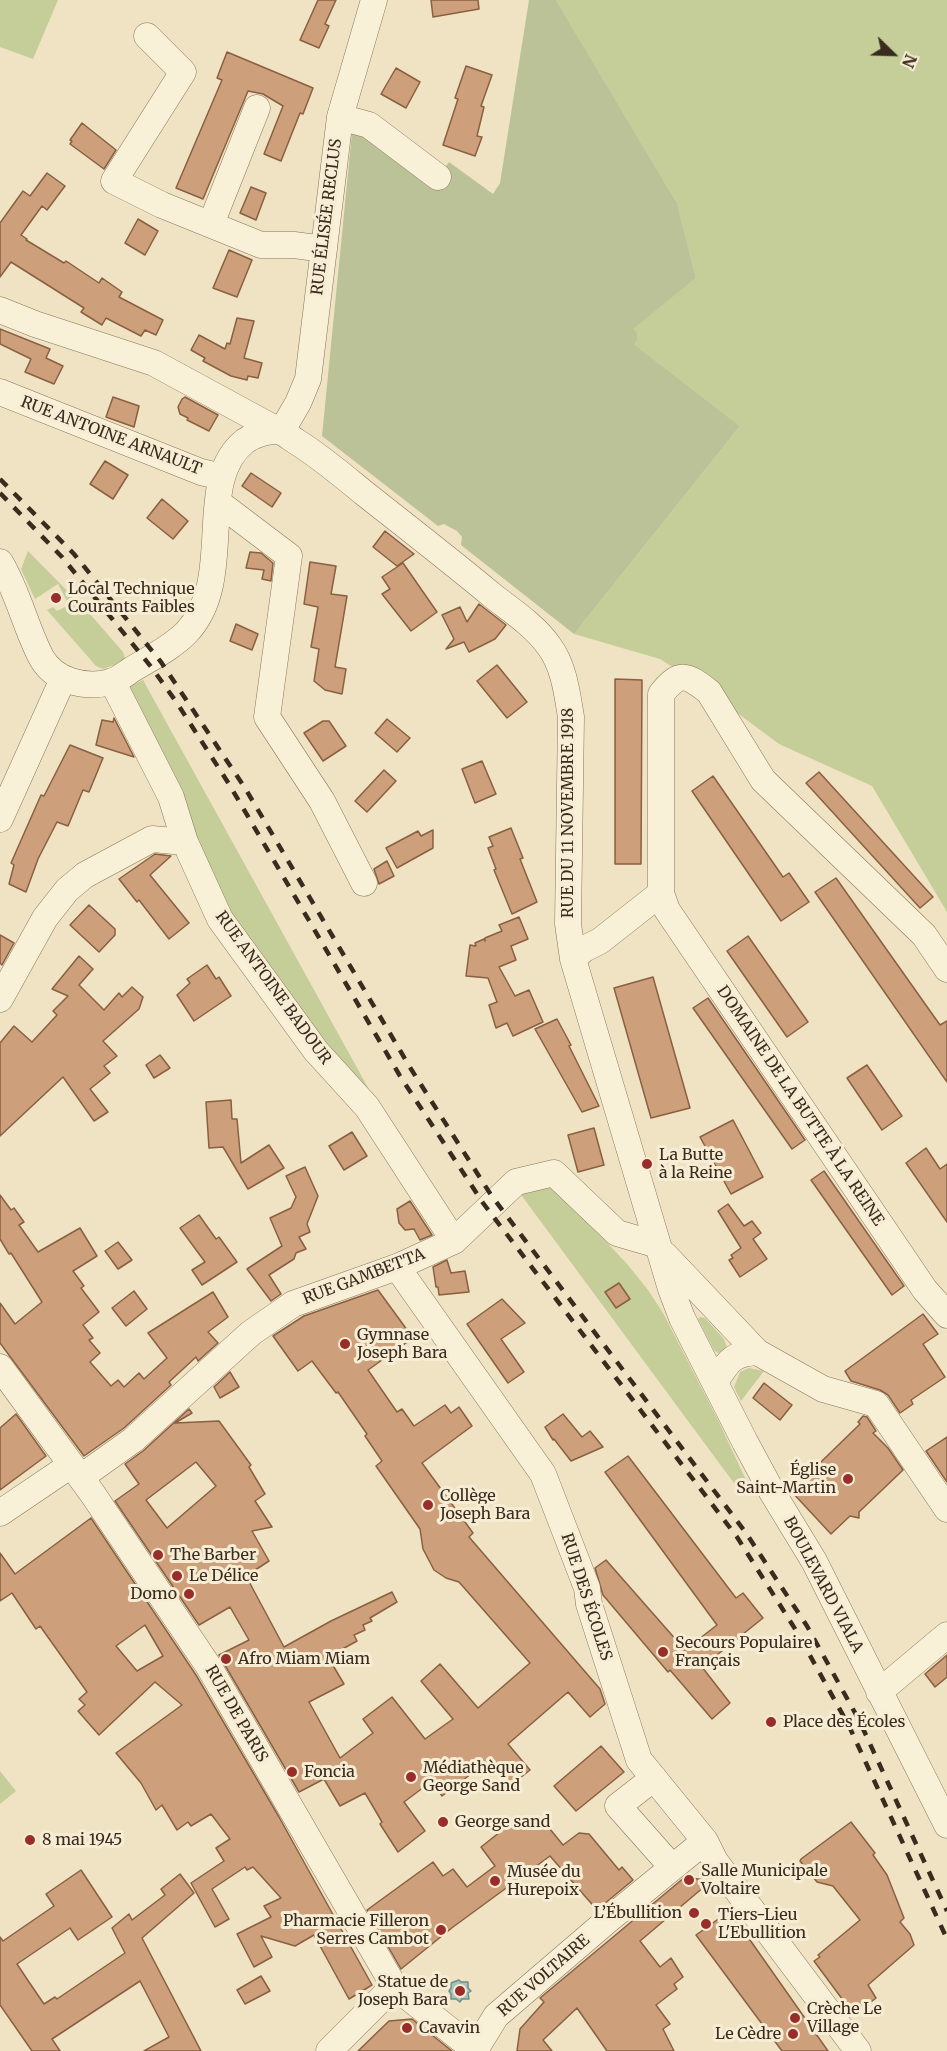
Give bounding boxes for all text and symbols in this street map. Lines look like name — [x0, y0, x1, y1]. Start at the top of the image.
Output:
north arrow — [863, 24, 923, 84]
text: N — [898, 51, 921, 71]
street label: RUE ÉLISÉE RECLUS — [308, 138, 346, 296]
street label: RUE ANTOINE ARNAULT — [18, 393, 204, 479]
place label: Local Technique Courants Faibles — [68, 579, 195, 617]
marker: Local Technique Courants Faibles — [49, 591, 63, 605]
street label: RUE DU 11 NOVEMBRE 1918 — [558, 708, 578, 918]
street label: RUE ANTOINE BADOUR — [211, 908, 335, 1068]
street label: DOMAINE DE LA BUTTE À LA REINE — [712, 982, 888, 1230]
place label: La Butte à la Reine — [659, 1145, 732, 1183]
marker: La Butte à la Reine — [640, 1157, 654, 1171]
street label: RUE GAMBETTA — [300, 1245, 428, 1309]
place label: Gymnase Joseph Bara — [357, 1325, 447, 1363]
marker: Gymnase Joseph Bara — [338, 1337, 352, 1351]
place label: Église Saint-Martin — [736, 1460, 836, 1498]
marker: Église Saint-Martin — [841, 1472, 855, 1486]
place label: Collège Joseph Bara — [440, 1486, 530, 1524]
marker: Collège Joseph Bara — [421, 1498, 435, 1512]
street label: BOULEVARD VIALA — [779, 1514, 867, 1656]
street label: RUE DES ÉCOLES — [556, 1531, 616, 1663]
place label: The Barber — [170, 1545, 256, 1565]
marker: The Barber — [151, 1548, 165, 1562]
place label: Le Délice — [189, 1566, 258, 1586]
marker: Le Délice — [170, 1569, 184, 1583]
place label: Domo — [130, 1584, 177, 1604]
marker: Domo — [182, 1587, 196, 1601]
place label: Secours Populaire Français — [675, 1633, 812, 1671]
marker: Secours Populaire Français — [656, 1645, 670, 1659]
place label: Afro Miam Miam — [238, 1649, 370, 1669]
marker: Afro Miam Miam — [219, 1652, 233, 1666]
street label: RUE DE PARIS — [201, 1662, 271, 1766]
place label: Place des Écoles — [783, 1712, 905, 1732]
marker: Place des Écoles — [764, 1715, 778, 1729]
place label: Médiathèque George Sand — [423, 1758, 524, 1796]
place label: Foncia — [304, 1762, 355, 1782]
marker: Foncia — [285, 1765, 299, 1779]
marker: Médiathèque George Sand — [404, 1770, 418, 1784]
place label: George sand — [455, 1812, 550, 1832]
marker: George sand — [436, 1815, 450, 1829]
place label: 8 mai 1945 — [42, 1830, 122, 1850]
marker: 8 mai 1945 — [23, 1833, 37, 1847]
place label: Salle Municipale Voltaire — [701, 1861, 828, 1899]
place label: Musée du Hurepoix — [507, 1862, 581, 1900]
marker: Salle Municipale Voltaire — [682, 1873, 696, 1887]
marker: Musée du Hurepoix — [488, 1874, 502, 1888]
place label: L’Ébullition — [594, 1903, 682, 1923]
place label: Tiers-Lieu L'Ebullition — [718, 1905, 806, 1943]
marker: L’Ébullition — [687, 1906, 701, 1920]
place label: Pharmacie Filleron Serres Cambot — [283, 1911, 429, 1949]
marker: Tiers-Lieu L'Ebullition — [699, 1917, 713, 1931]
marker: Pharmacie Filleron Serres Cambot — [434, 1923, 448, 1937]
street label: RUE VOLTAIRE — [494, 1931, 594, 2021]
place label: Statue de Joseph Bara — [358, 1972, 448, 2010]
marker: Statue de Joseph Bara — [453, 1984, 467, 1998]
place label: Crèche Le Village — [807, 1999, 882, 2037]
marker: Crèche Le Village — [788, 2011, 802, 2025]
place label: Cavavin — [419, 2018, 480, 2038]
marker: Cavavin — [400, 2021, 414, 2035]
place label: Le Cèdre — [715, 2024, 781, 2044]
marker: Le Cèdre — [786, 2027, 800, 2041]

